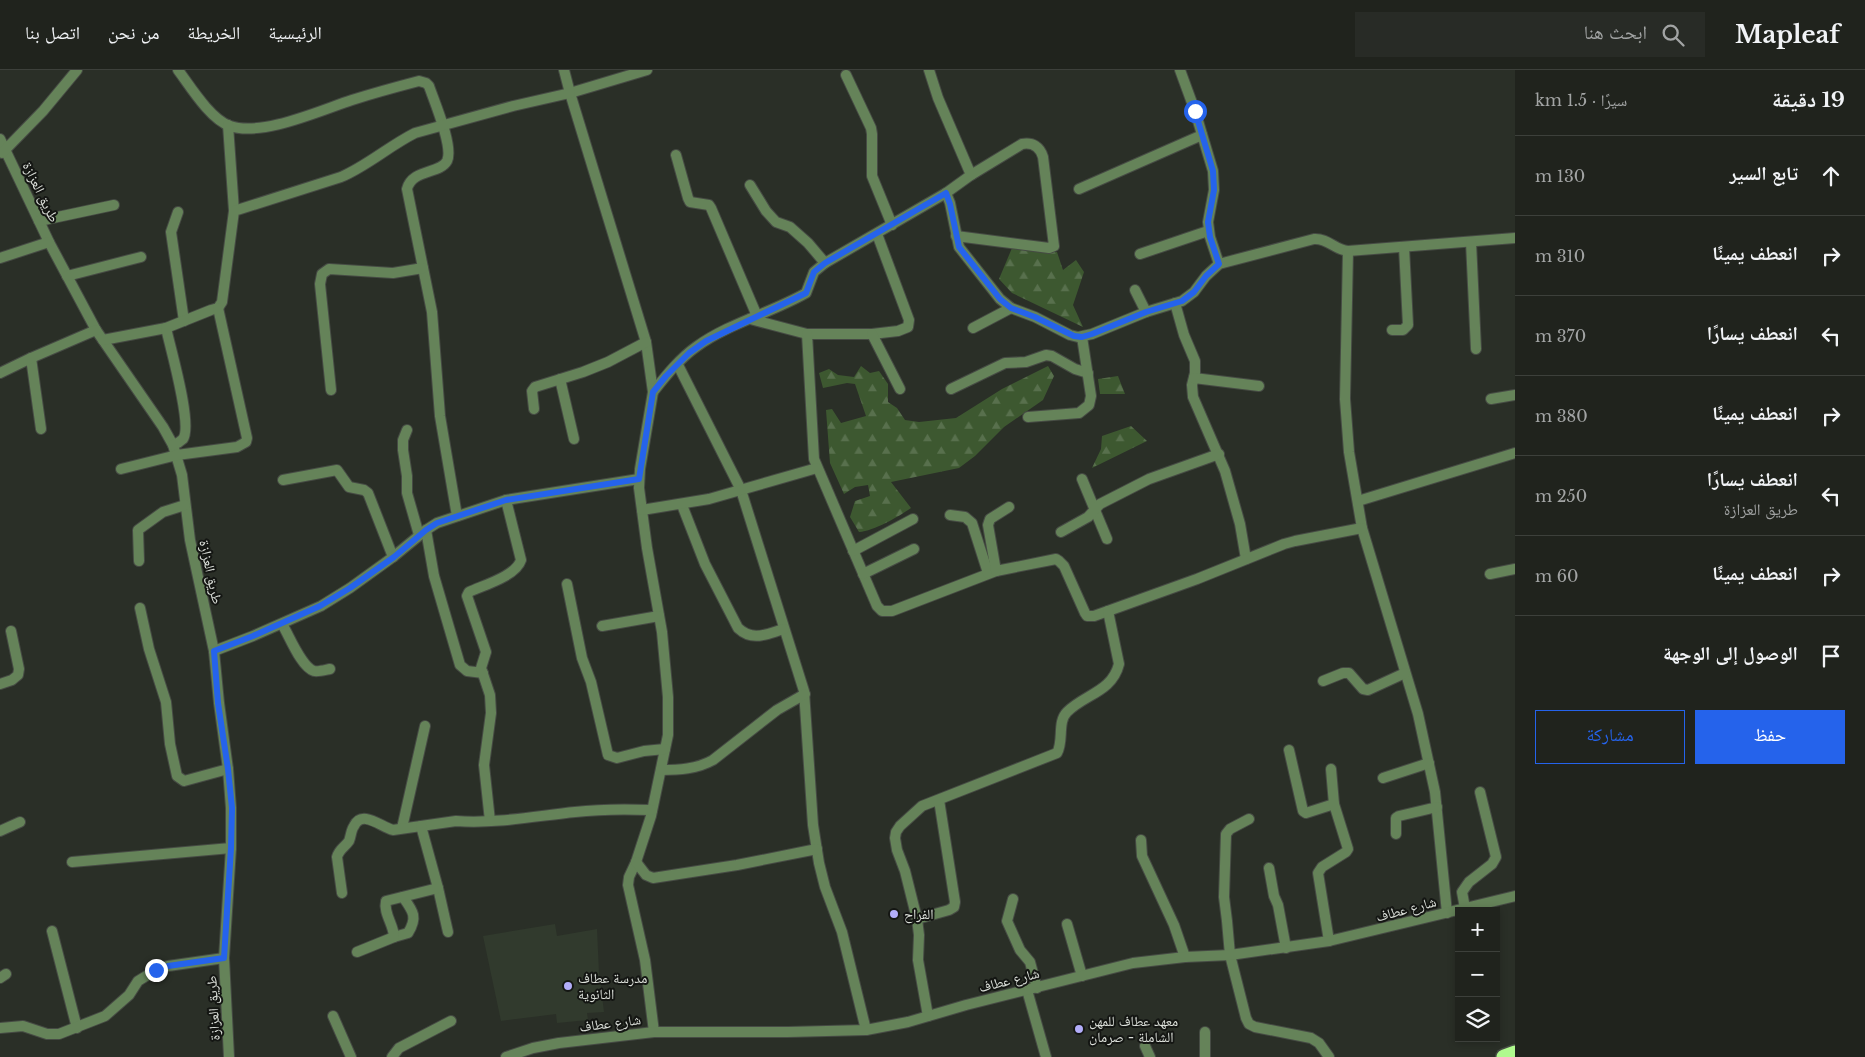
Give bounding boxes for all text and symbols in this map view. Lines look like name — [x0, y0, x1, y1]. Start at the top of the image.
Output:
search box — [1355, 12, 1705, 57]
text: Mapleaf — [1735, 20, 1840, 49]
text: ابحث هنا — [1584, 21, 1647, 44]
icon: search — [1659, 21, 1687, 49]
text: اتصل بنا — [25, 22, 80, 44]
text: من نحن — [108, 22, 159, 44]
text: الخريطة — [187, 22, 240, 44]
text: الرئيسية — [268, 22, 322, 44]
text: 19 دقيقة — [1772, 87, 1845, 113]
text: سيرًا · 1.5 km — [1535, 90, 1627, 110]
route start — [1184, 100, 1207, 123]
street label: طريق العزازة — [18, 159, 63, 226]
text: تابع السير — [1730, 162, 1798, 185]
icon: ahead — [1817, 162, 1845, 190]
text: 130 m — [1535, 166, 1585, 186]
text: انعطف يمينًا — [1712, 242, 1798, 265]
icon: right — [1817, 242, 1845, 270]
text: 310 m — [1535, 246, 1585, 266]
text: انعطف يسارًا — [1707, 322, 1798, 345]
icon: left — [1817, 322, 1845, 350]
text: 370 m — [1535, 326, 1586, 346]
text: انعطف يمينًا — [1712, 402, 1798, 425]
icon: right — [1817, 402, 1845, 430]
text: 380 m — [1535, 406, 1588, 426]
text: انعطف يسارًا — [1707, 468, 1798, 491]
icon: left — [1817, 482, 1845, 510]
text: 250 m — [1535, 486, 1587, 506]
text: طريق العزازة — [1724, 499, 1798, 519]
street label: طريق العزازة — [194, 538, 227, 606]
text: انعطف يمينًا — [1712, 562, 1798, 585]
icon: right — [1817, 562, 1845, 590]
text: 60 m — [1535, 566, 1578, 586]
text: الوصول إلى الوجهة — [1663, 642, 1798, 665]
icon: arrive — [1817, 642, 1845, 670]
button: مشاركة — [1535, 710, 1685, 764]
button: حفظ — [1695, 710, 1845, 764]
street label: شارع عطاف — [1374, 892, 1438, 927]
place label: الفراح — [904, 905, 934, 924]
map controls — [1455, 907, 1500, 1042]
button: + — [1455, 907, 1500, 952]
marker: الفراح — [888, 908, 900, 920]
button: − — [1455, 952, 1500, 997]
route end — [145, 959, 168, 982]
street label: شارع عطاف — [977, 964, 1041, 997]
place label: مدرسة عطاف الثانوية — [578, 969, 647, 1003]
street label: طريق العزازة — [202, 975, 225, 1041]
marker: مدرسة عطاف الثانوية — [562, 980, 574, 992]
button: layers — [1455, 997, 1500, 1042]
street label: شارع عطاف — [578, 1010, 642, 1037]
place label: معهد عطاف للمهن الشاملة - صرمان — [1089, 1012, 1178, 1046]
marker: معهد عطاف للمهن الشاملة - صرمان — [1073, 1023, 1085, 1035]

